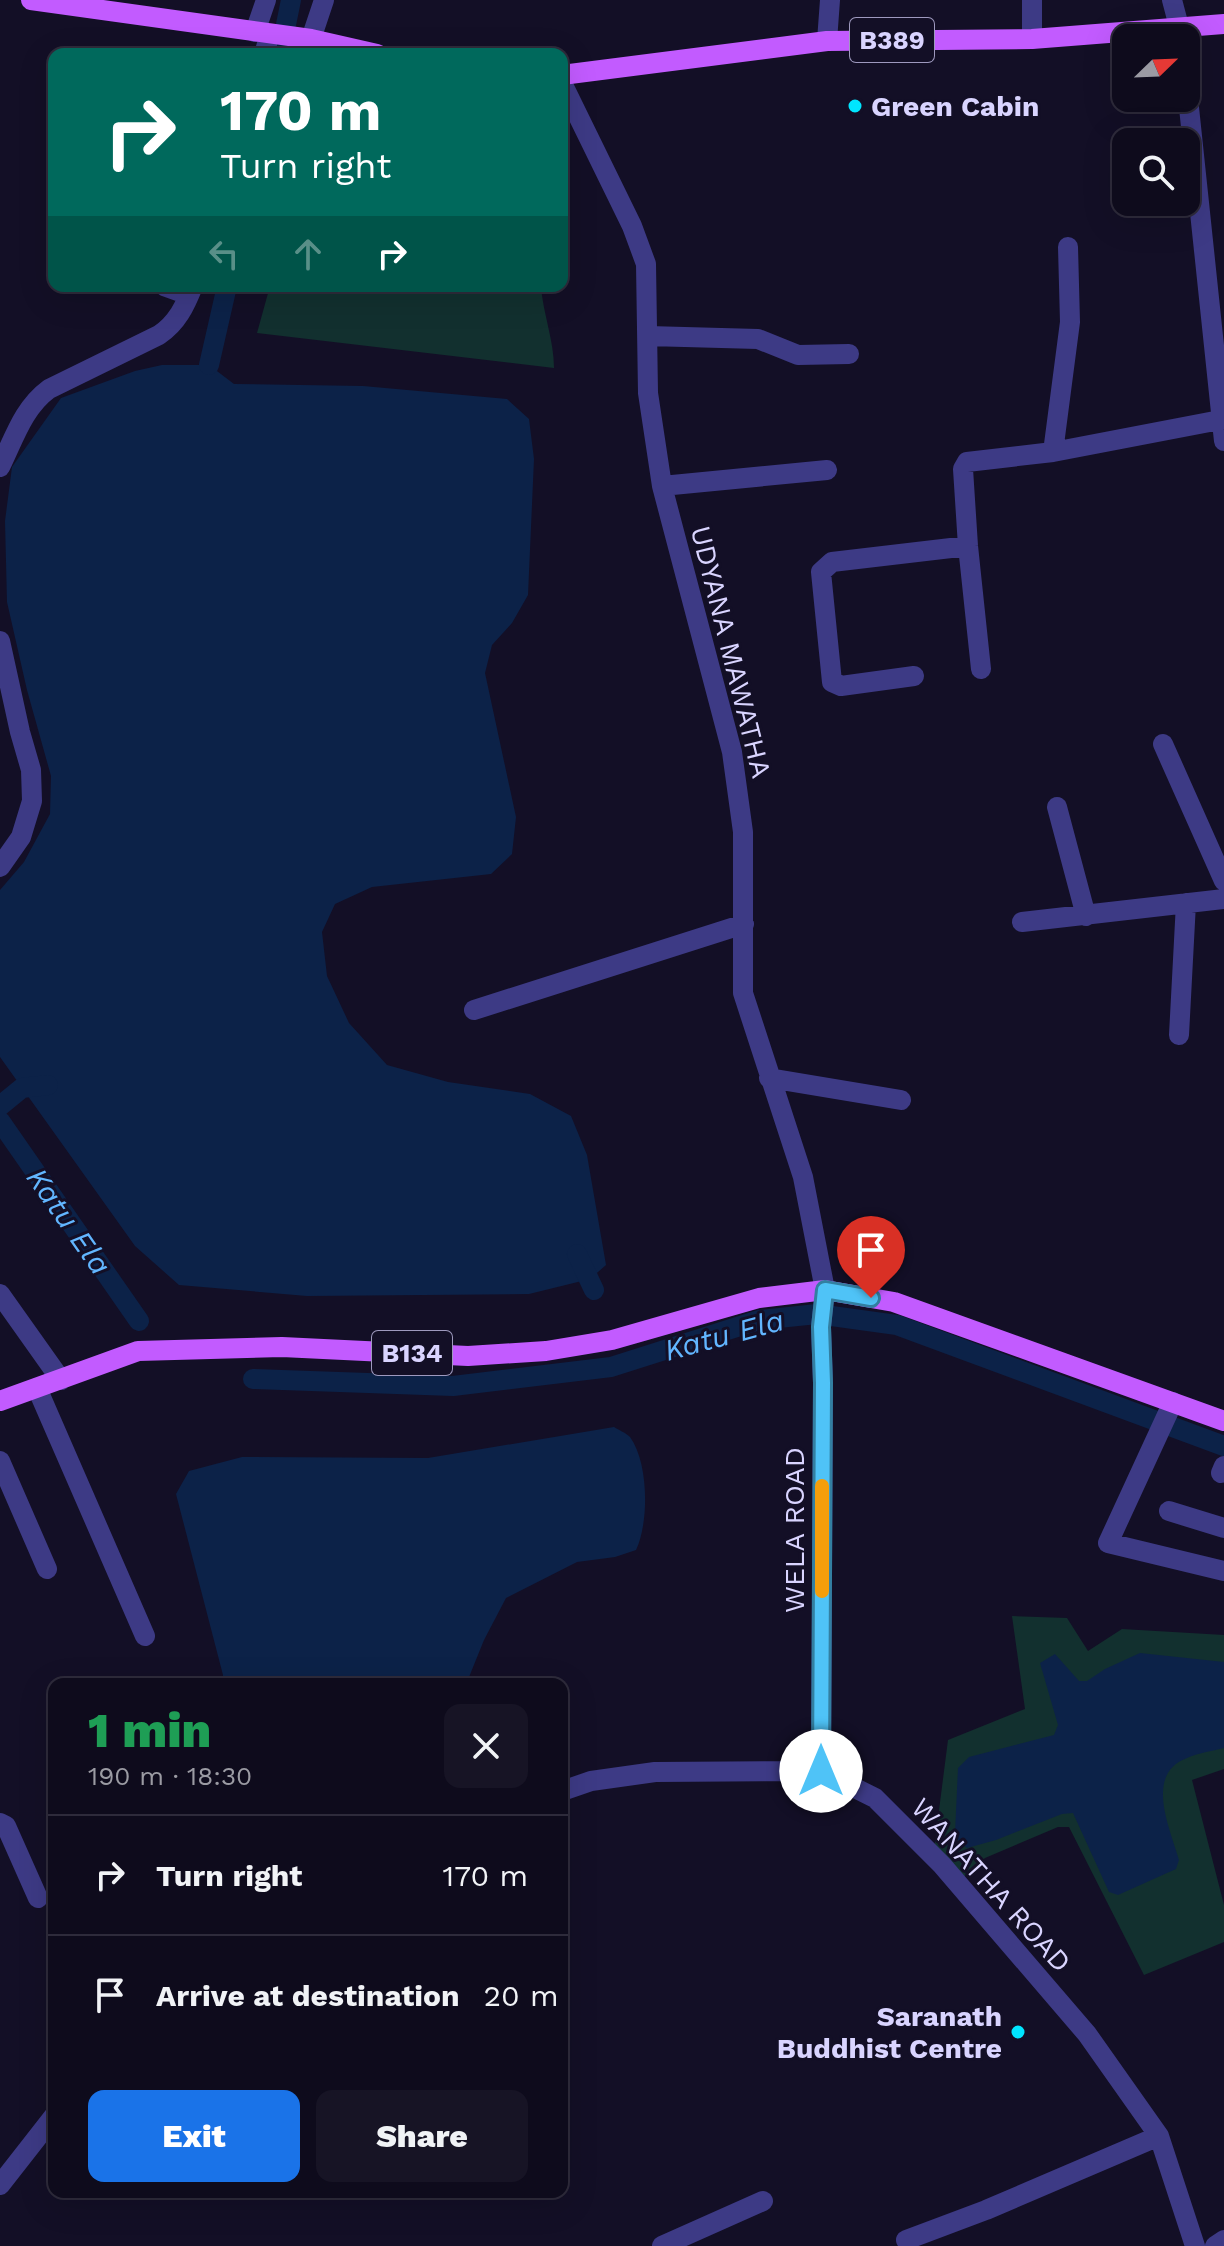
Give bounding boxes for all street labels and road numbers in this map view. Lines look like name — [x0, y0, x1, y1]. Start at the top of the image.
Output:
road number: B389 — [850, 18, 934, 62]
street label: UDYANA MAWATHA — [684, 523, 778, 781]
road number: B134 — [372, 1331, 452, 1375]
street label: WELA ROAD — [778, 1447, 811, 1613]
street label: WANATHA ROAD — [904, 1791, 1078, 1979]

